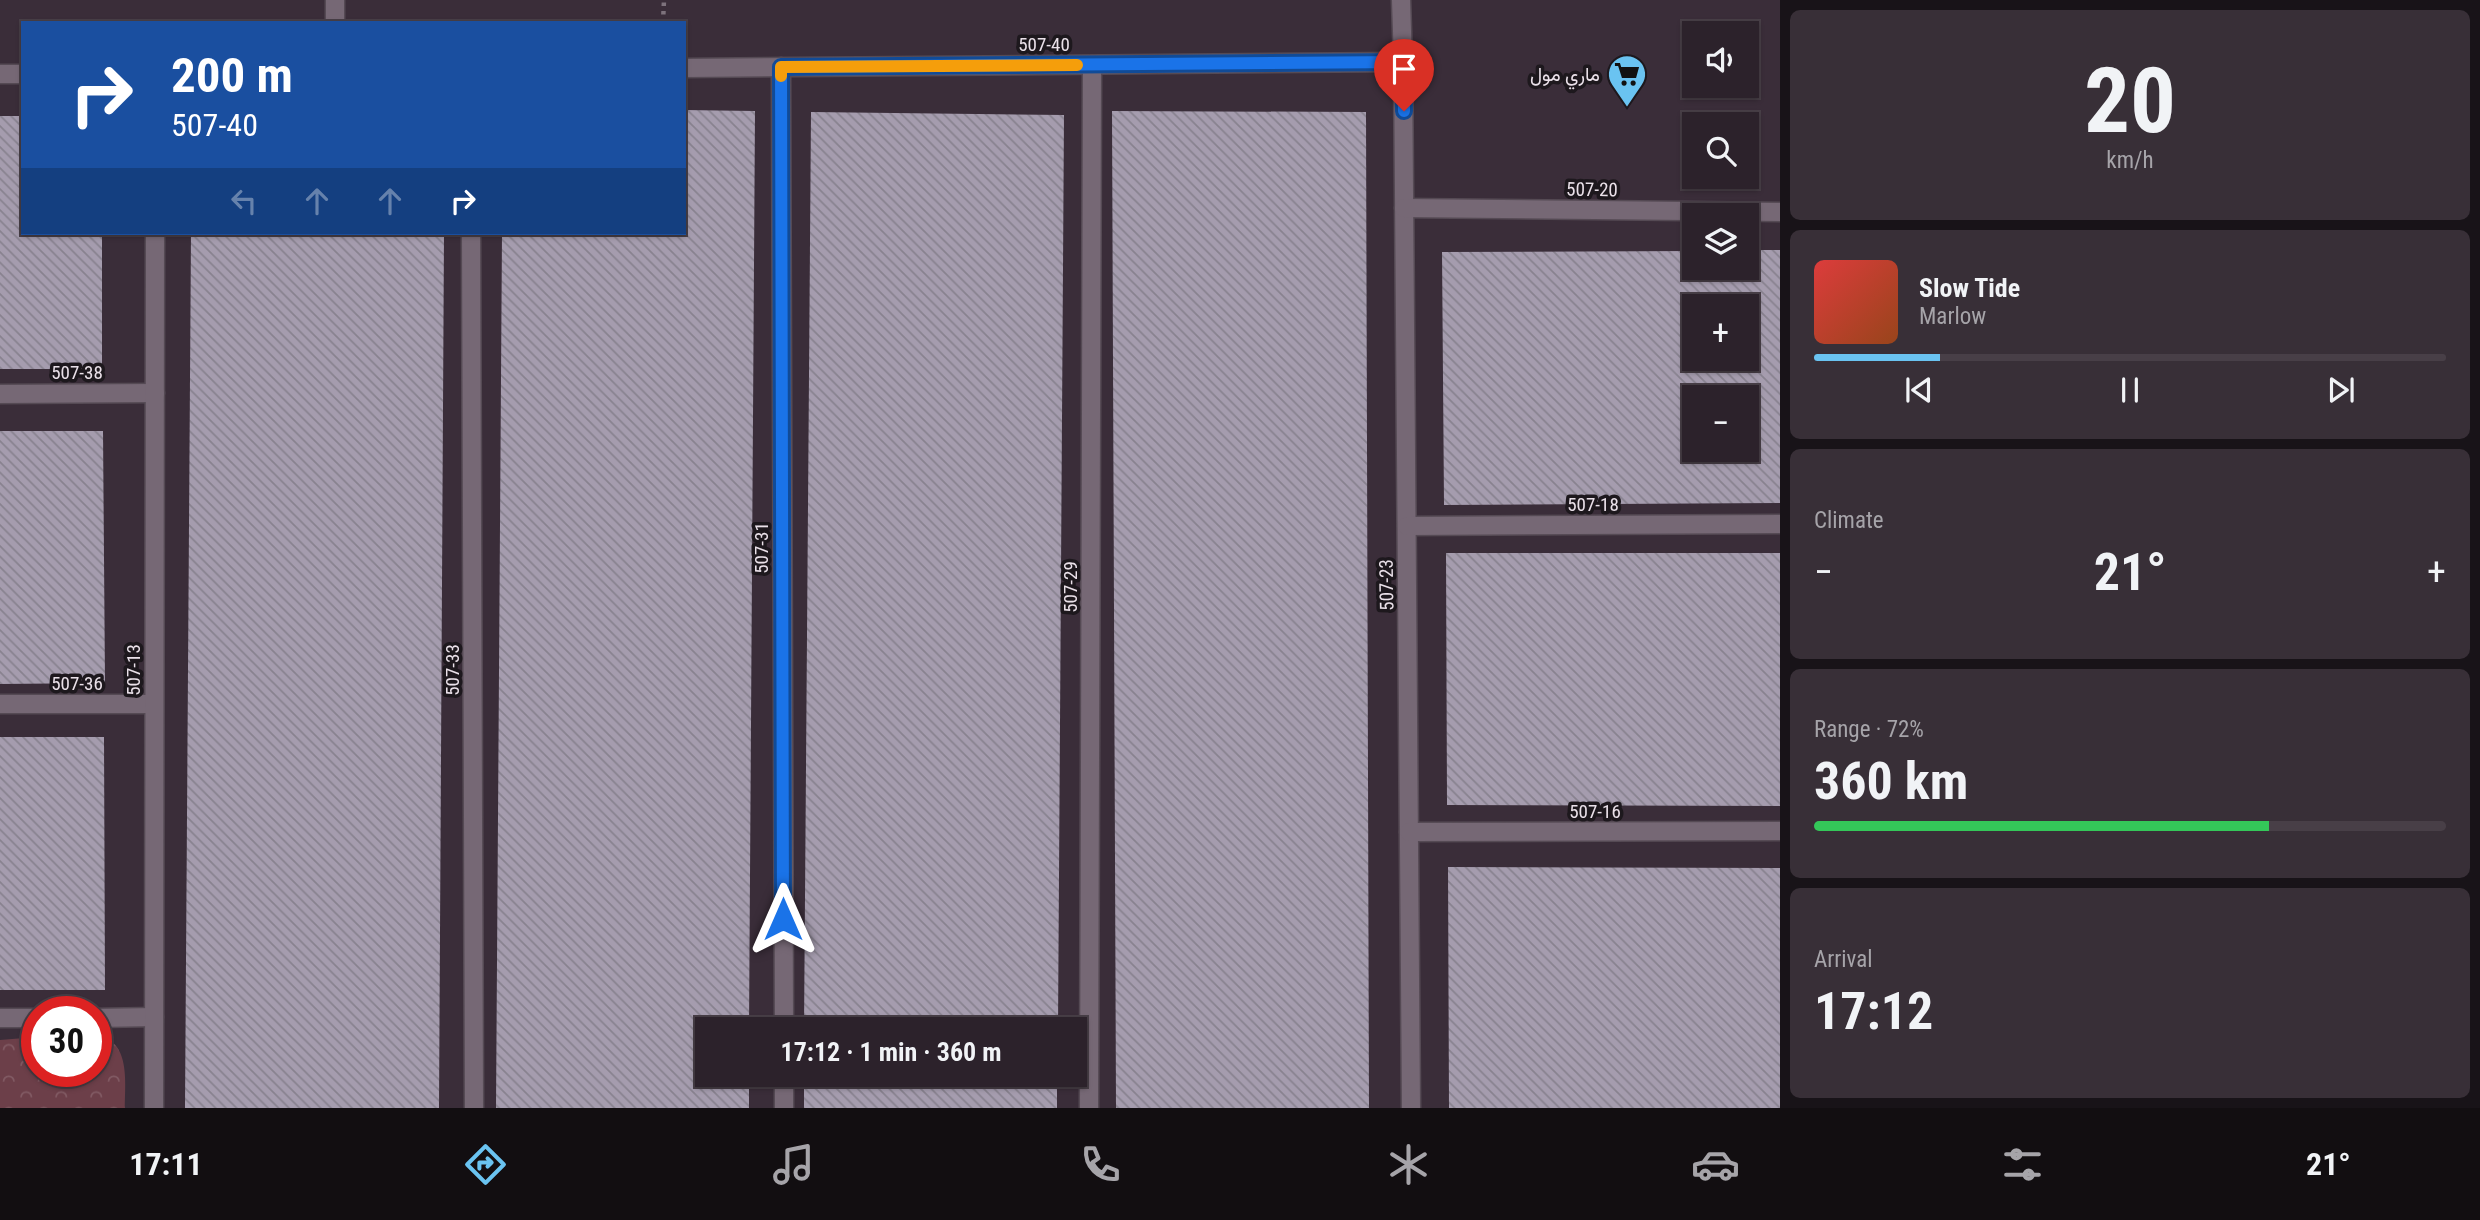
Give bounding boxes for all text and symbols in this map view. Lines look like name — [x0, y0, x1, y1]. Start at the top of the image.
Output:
map controls — [1682, 21, 1759, 462]
button: sound — [1682, 21, 1759, 98]
street label: 507-40 — [1018, 33, 1070, 56]
pin — [1374, 39, 1434, 111]
text: 200 m — [171, 47, 293, 104]
text: 20 — [2084, 48, 2176, 154]
icon: right — [56, 49, 147, 140]
icon: arrive — [1385, 50, 1423, 88]
supermarket icon: ماري مول — [1606, 53, 1648, 108]
place label: ماري مول — [1530, 63, 1600, 90]
text: 507-40 — [171, 106, 258, 144]
button: search — [1682, 112, 1759, 189]
text: km/h — [2106, 147, 2154, 174]
street label: 507-20 — [1566, 178, 1618, 201]
icon: left — [225, 182, 263, 220]
icon: ahead — [298, 182, 336, 220]
icon: ahead — [371, 182, 409, 220]
icon: right — [444, 182, 482, 220]
button: layers — [1682, 203, 1759, 280]
text: Slow Tide — [1919, 273, 2020, 303]
button: + — [1682, 294, 1759, 371]
text: Marlow — [1919, 303, 1986, 330]
street label: 507-38 — [51, 361, 103, 384]
icon: previous — [1900, 371, 1938, 409]
icon: pause — [2111, 371, 2149, 409]
icon: next — [2322, 371, 2360, 409]
button: − — [1682, 385, 1759, 462]
street label: 507-18 — [1567, 493, 1619, 516]
text: Climate — [1814, 507, 1884, 534]
street label: 507-31 — [750, 522, 773, 574]
text: 21° — [2094, 542, 2166, 603]
text: − — [1814, 550, 1833, 594]
text: + — [2427, 550, 2446, 594]
street label: 507-23 — [1375, 559, 1398, 611]
street label: 507-29 — [1059, 561, 1082, 613]
street label: 507-13 — [122, 644, 145, 696]
street label: 507-33 — [441, 644, 464, 696]
street label: 507-36 — [51, 672, 103, 695]
text: Range · 72% — [1814, 716, 1924, 743]
text: 360 km — [1814, 751, 1968, 812]
street label: 507-16 — [1569, 800, 1621, 823]
position arrow — [746, 882, 820, 956]
text: Arrival — [1814, 946, 1873, 973]
text: 17:12 — [1814, 981, 1933, 1042]
speed limit sign: 30 — [21, 996, 112, 1087]
text: 17:12 · 1 min · 360 m — [781, 1037, 1001, 1067]
icon: directions — [461, 1140, 510, 1189]
icon: music — [769, 1140, 818, 1189]
icon: phone — [1076, 1140, 1125, 1189]
icon: climate — [1384, 1140, 1433, 1189]
icon: car — [1691, 1140, 1740, 1189]
icon: filters — [1998, 1140, 2047, 1189]
text: 17:11 — [129, 1145, 203, 1183]
text: 21° — [2306, 1145, 2351, 1183]

